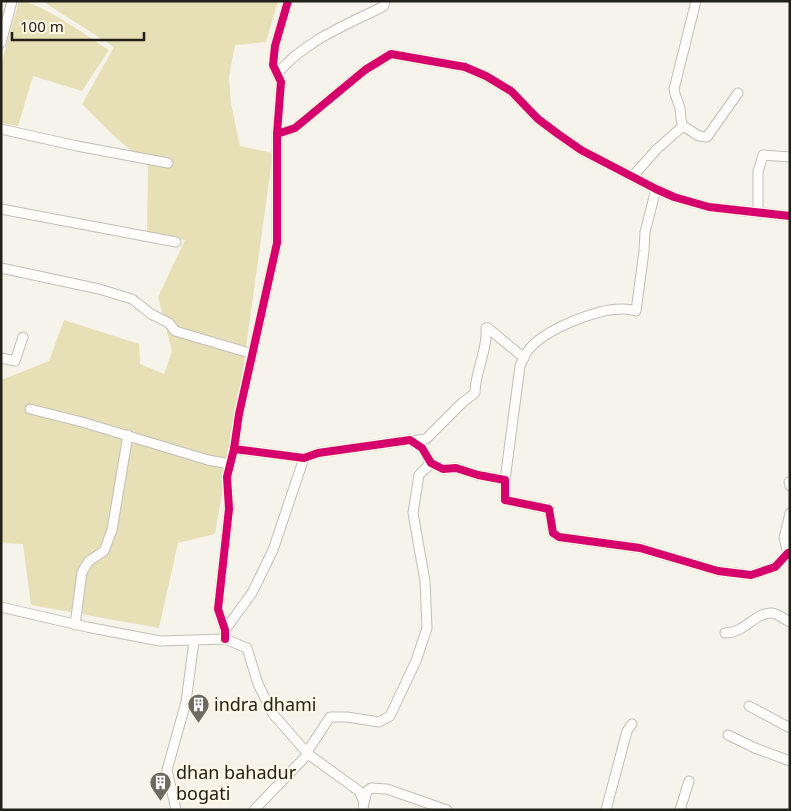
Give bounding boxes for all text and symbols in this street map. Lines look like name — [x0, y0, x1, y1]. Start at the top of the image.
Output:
scale bar — [12, 10, 145, 42]
text: 100 m — [20, 16, 64, 36]
place label: indra dhami — [214, 692, 316, 716]
building icon: indra dhami — [186, 693, 210, 724]
place label: dhan bahadur bogati — [176, 760, 297, 805]
building icon: dhan bahadur bogati — [148, 771, 172, 802]

